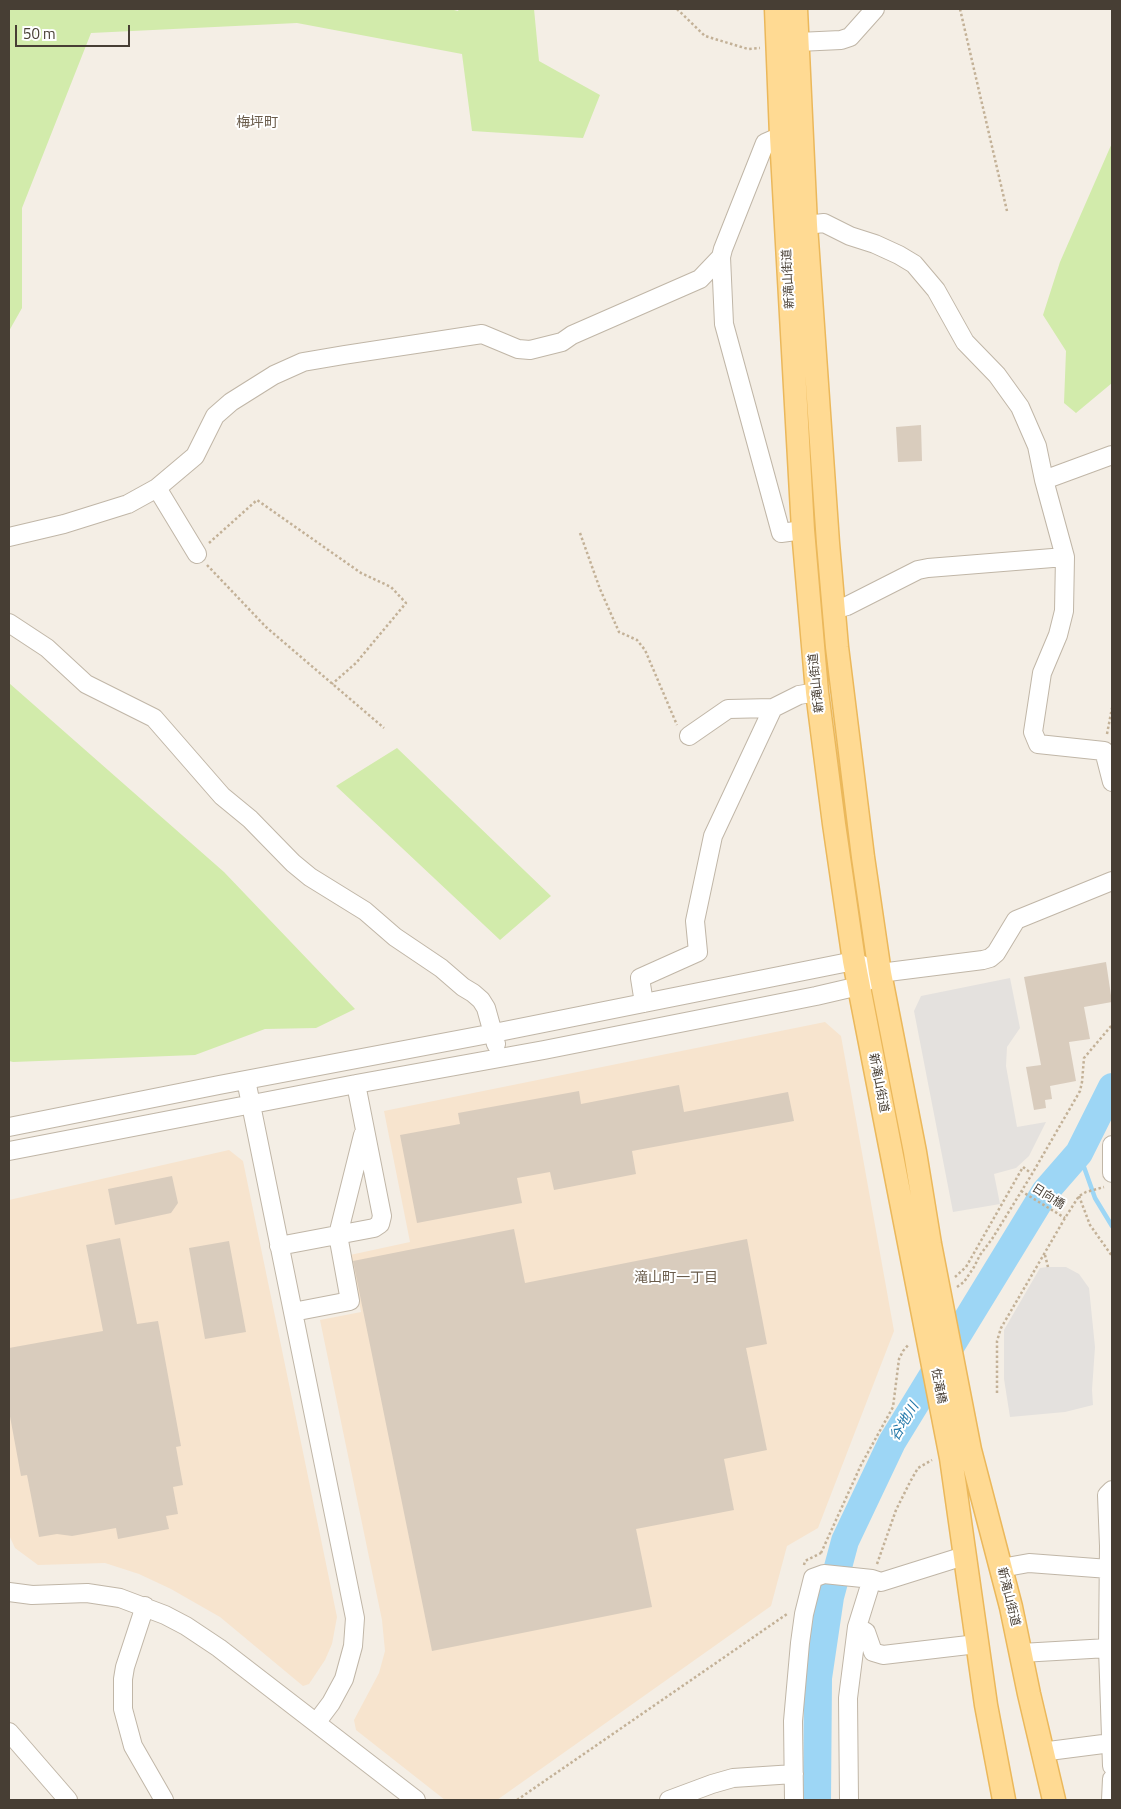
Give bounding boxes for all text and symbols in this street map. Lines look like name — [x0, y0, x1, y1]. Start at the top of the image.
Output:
scale bar — [18, 15, 132, 47]
text: 50 m — [23, 22, 56, 45]
district label: 梅坪町 — [236, 116, 278, 132]
street label: 新滝山街道 — [780, 249, 798, 309]
street label: 新滝山街道 — [807, 652, 827, 714]
street label: 新滝山街道 — [865, 1052, 891, 1114]
street label: 日向橋 — [1029, 1181, 1067, 1213]
district label: 滝山町一丁目 — [634, 1271, 718, 1287]
street label: 佐滝橋 — [927, 1367, 949, 1405]
water label: 谷地川 — [887, 1400, 923, 1444]
street label: 新滝山街道 — [994, 1566, 1022, 1628]

